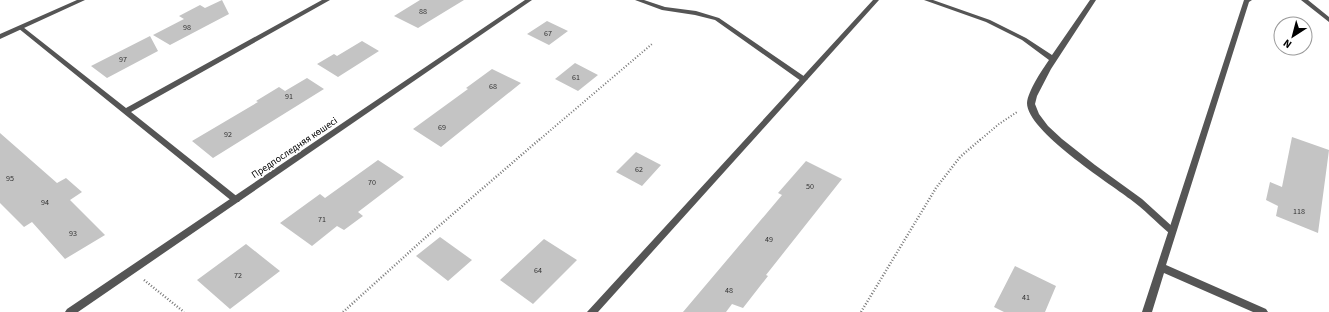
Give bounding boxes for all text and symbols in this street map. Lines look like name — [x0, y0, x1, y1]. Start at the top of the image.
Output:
house number: 88 — [419, 6, 427, 17]
north arrow — [1273, 16, 1313, 56]
house number: 98 — [183, 22, 191, 33]
house number: 67 — [544, 28, 552, 39]
text: N — [1280, 35, 1295, 52]
house number: 97 — [119, 54, 127, 65]
house number: 61 — [572, 72, 580, 83]
house number: 68 — [489, 81, 497, 92]
house number: 91 — [285, 91, 293, 102]
street label: Предпоследняя көшесі — [249, 114, 340, 182]
house number: 69 — [438, 122, 446, 133]
house number: 92 — [224, 129, 232, 140]
house number: 62 — [635, 164, 643, 175]
house number: 95 — [6, 173, 14, 184]
house number: 70 — [368, 177, 376, 188]
house number: 50 — [806, 181, 814, 192]
house number: 94 — [41, 197, 49, 208]
house number: 118 — [1293, 206, 1305, 217]
house number: 71 — [318, 214, 326, 225]
house number: 93 — [69, 228, 77, 239]
house number: 49 — [765, 234, 773, 245]
house number: 64 — [534, 265, 542, 276]
house number: 72 — [234, 270, 242, 281]
house number: 48 — [725, 285, 733, 296]
house number: 41 — [1022, 292, 1030, 303]

